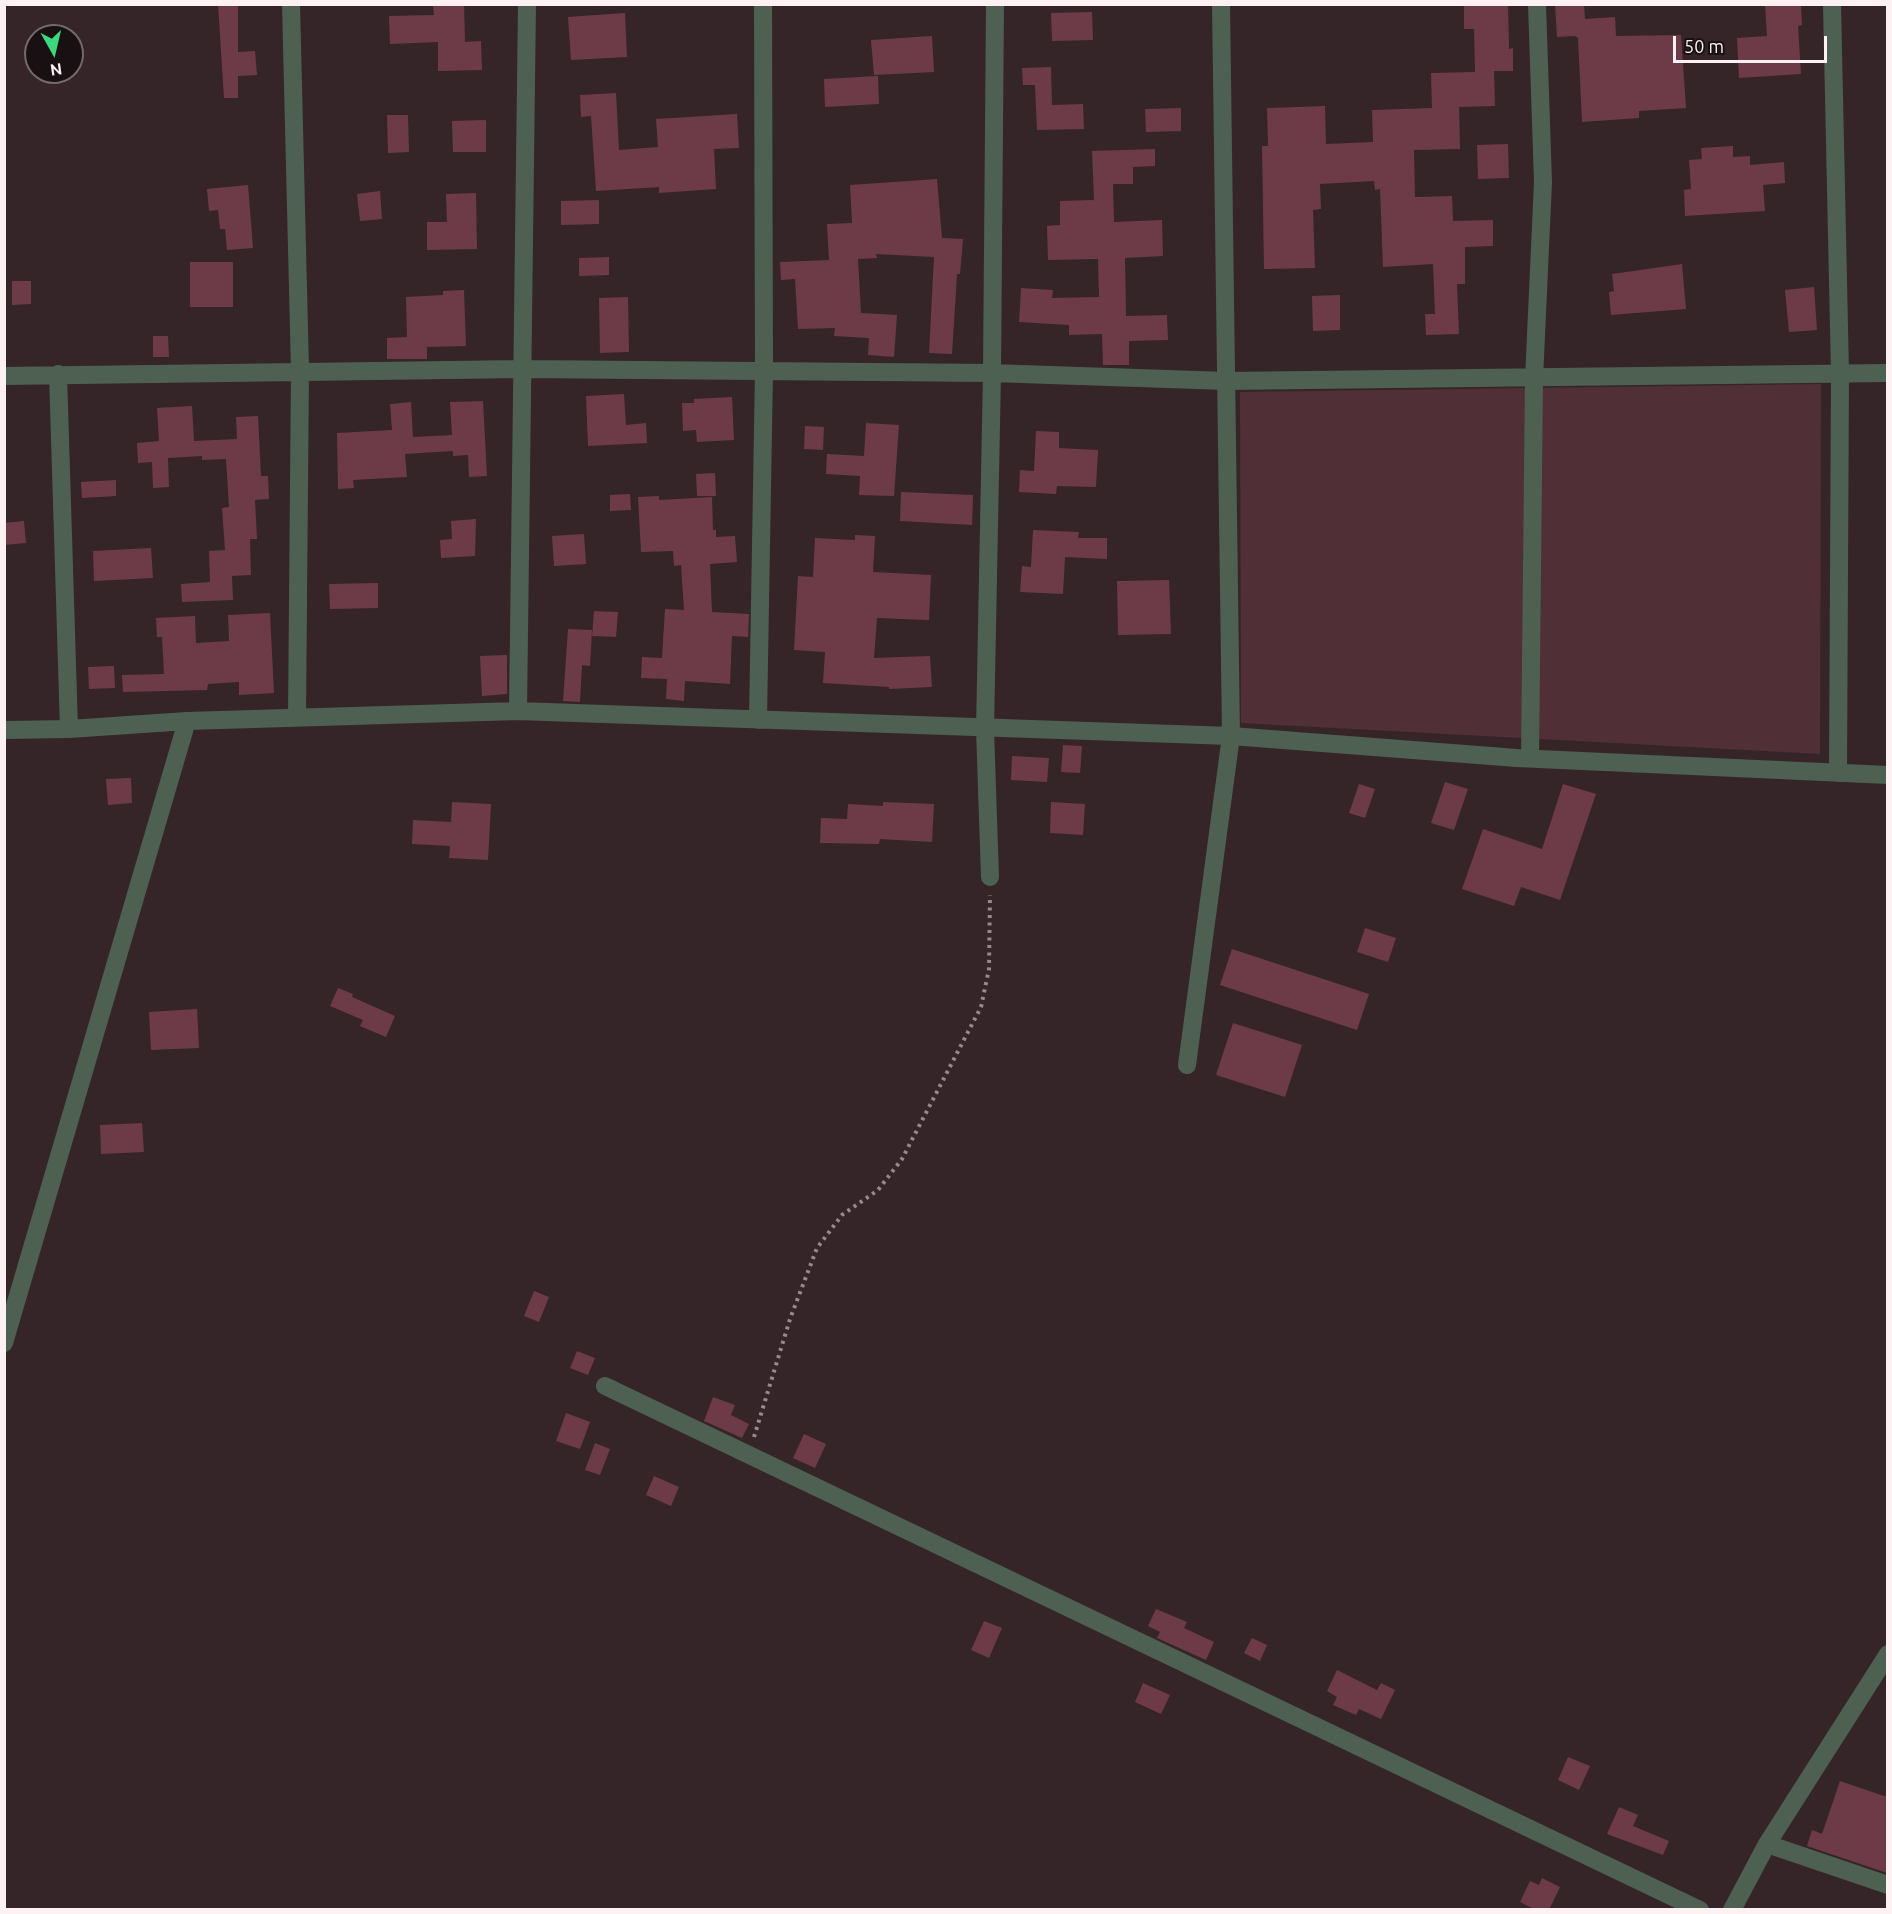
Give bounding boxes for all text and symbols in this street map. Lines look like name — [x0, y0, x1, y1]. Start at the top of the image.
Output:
north arrow — [24, 24, 84, 84]
scale bar — [1676, 24, 1830, 62]
text: 50 m — [1684, 36, 1724, 56]
text: N — [49, 60, 63, 80]

